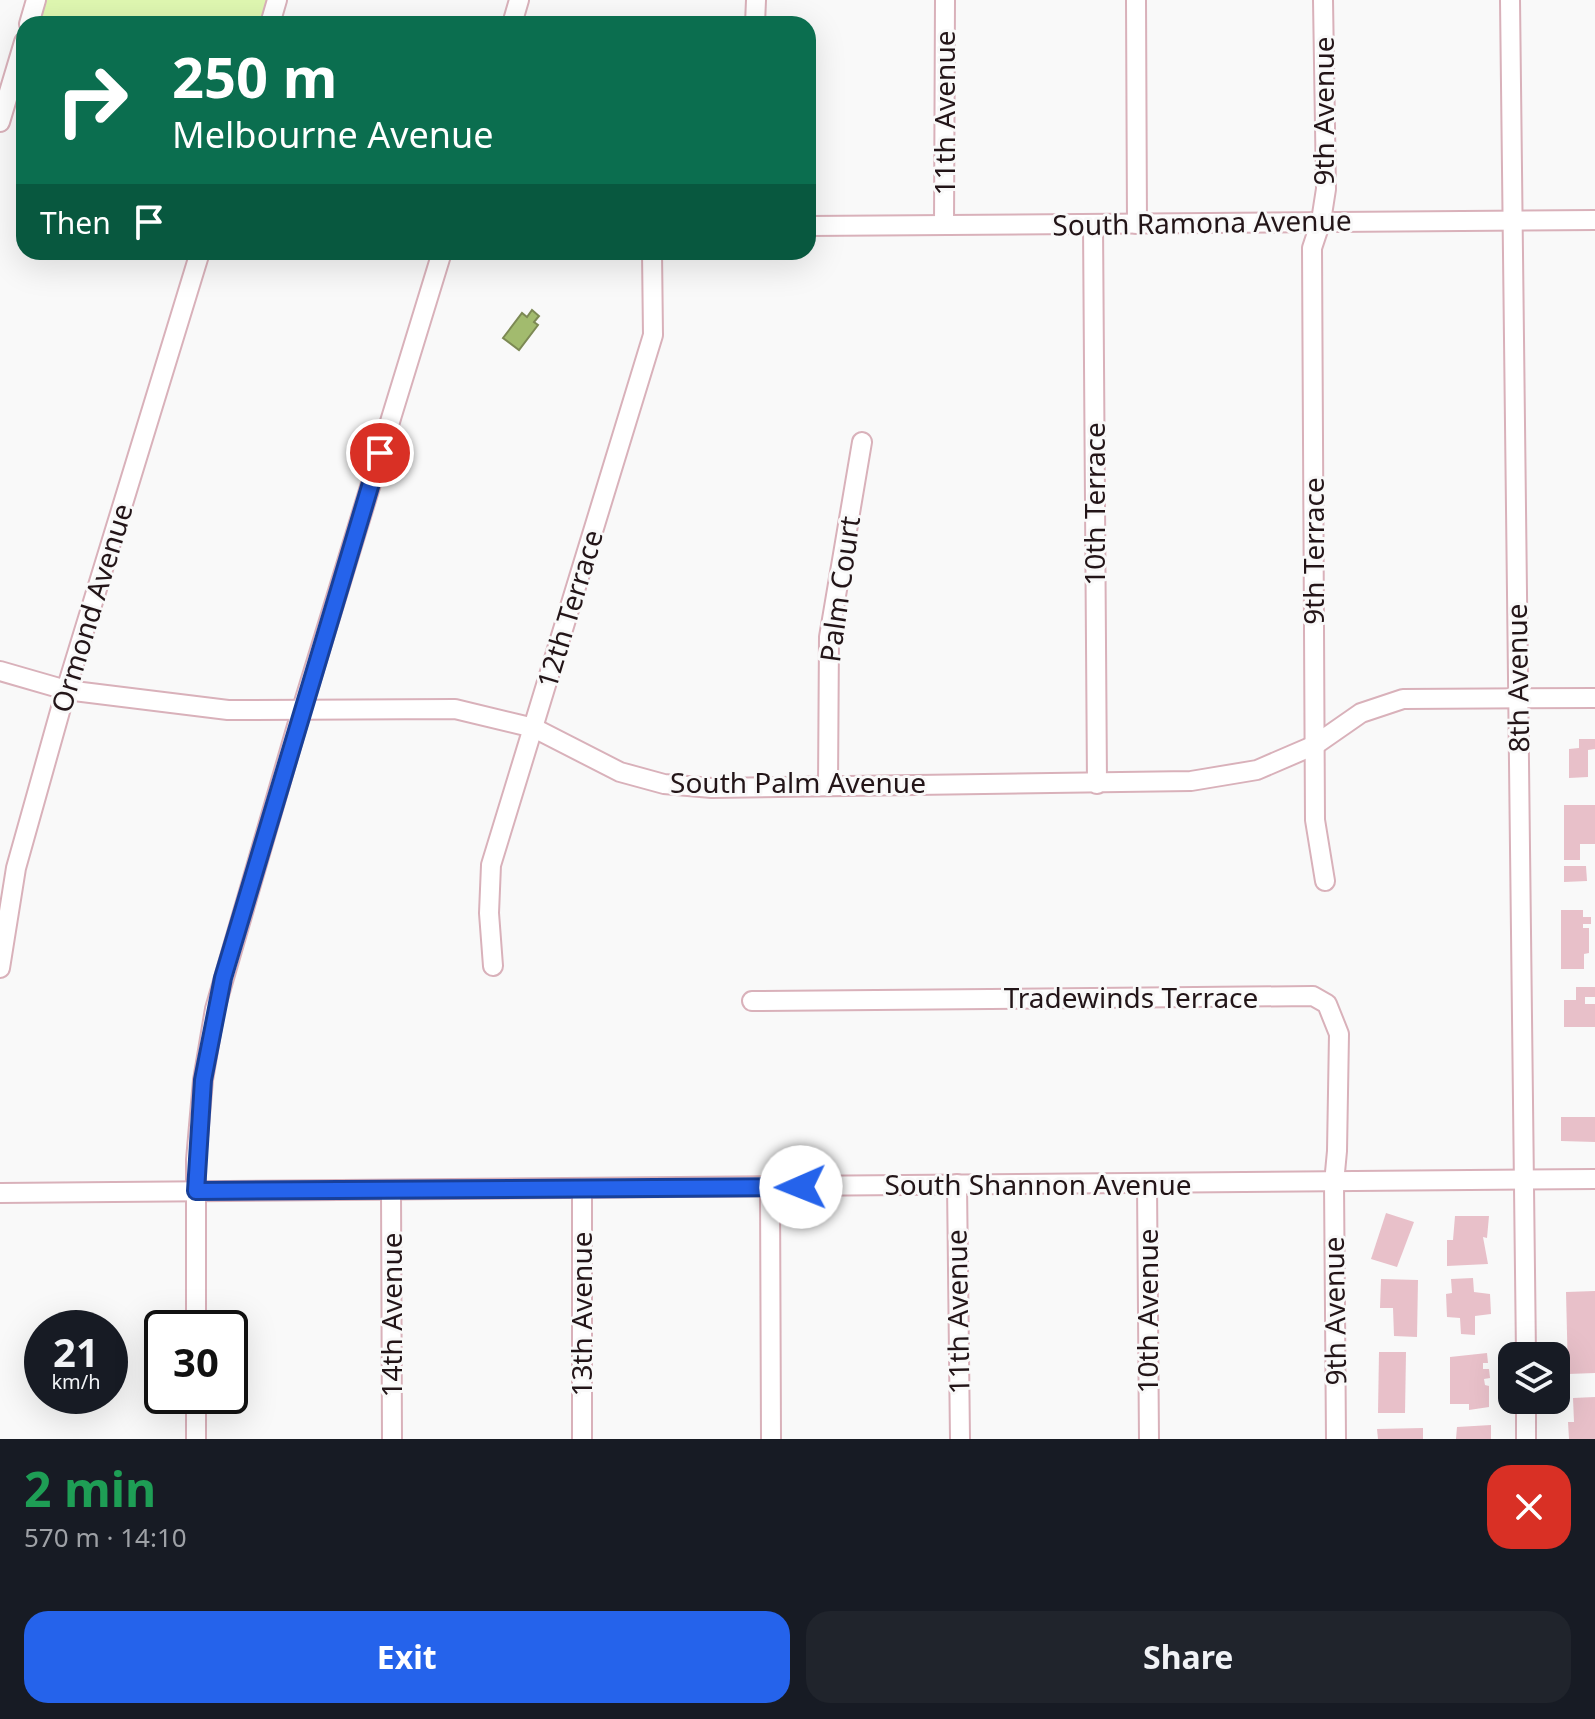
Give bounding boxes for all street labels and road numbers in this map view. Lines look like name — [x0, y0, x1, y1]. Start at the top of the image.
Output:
street label: 11th Avenue — [925, 30, 963, 196]
street label: 9th Avenue — [1304, 36, 1342, 186]
street label: South Ramona Avenue — [1052, 200, 1352, 244]
street label: 10th Terrace — [1075, 422, 1113, 586]
street label: 9th Terrace — [1294, 477, 1332, 625]
street label: Ormond Avenue — [41, 499, 141, 717]
street label: Palm Court — [810, 513, 868, 664]
street label: 12th Terrace — [527, 525, 611, 693]
street label: 8th Avenue — [1497, 603, 1537, 753]
street label: South Palm Avenue — [670, 763, 926, 801]
street label: Tradewinds Terrace — [1004, 978, 1258, 1016]
street label: South Shannon Avenue — [884, 1165, 1192, 1203]
street label: 10th Avenue — [1128, 1228, 1166, 1394]
street label: 11th Avenue — [937, 1229, 977, 1395]
street label: 13th Avenue — [562, 1231, 600, 1397]
street label: 14th Avenue — [372, 1232, 410, 1398]
street label: 9th Avenue — [1314, 1236, 1354, 1386]

